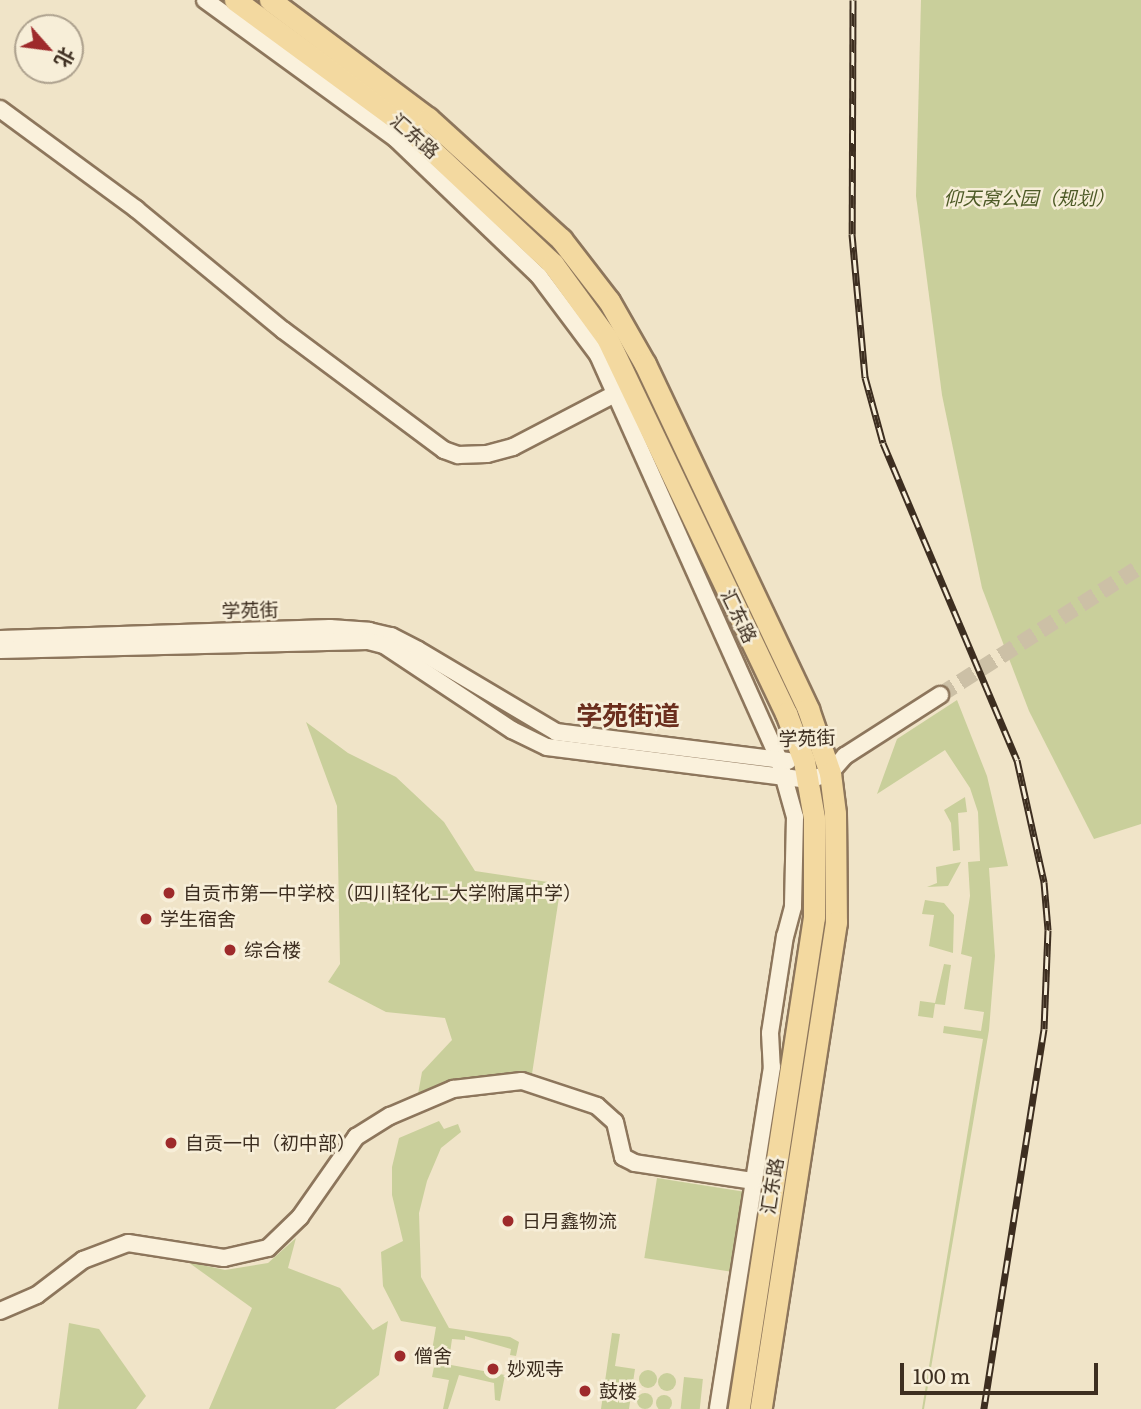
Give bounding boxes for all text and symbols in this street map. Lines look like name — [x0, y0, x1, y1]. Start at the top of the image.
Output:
north arrow — [14, 14, 84, 84]
text: 北 — [49, 43, 83, 73]
street label: 汇东路 — [386, 109, 444, 163]
park label: 仰天窝公园（规划） — [944, 187, 1114, 209]
street label: 汇东路 — [716, 585, 762, 647]
street label: 学苑街 — [221, 598, 279, 622]
district label: 学苑街道 — [576, 698, 680, 730]
street label: 学苑街 — [778, 726, 836, 750]
place label: 自贡市第一中学校（四川轻化工大学附属中学） — [183, 882, 582, 904]
marker: 自贡市第一中学校（四川轻化工大学附属中学） — [161, 885, 177, 901]
place label: 学生宿舍 — [160, 908, 236, 930]
marker: 学生宿舍 — [138, 911, 154, 927]
place label: 综合楼 — [244, 939, 301, 961]
marker: 综合楼 — [222, 942, 238, 958]
place label: 自贡一中（初中部） — [185, 1132, 356, 1154]
marker: 自贡一中（初中部） — [163, 1135, 179, 1151]
street label: 汇东路 — [756, 1156, 788, 1216]
place label: 日月鑫物流 — [522, 1210, 617, 1232]
marker: 日月鑫物流 — [500, 1213, 516, 1229]
place label: 僧舍 — [414, 1345, 452, 1367]
marker: 僧舍 — [392, 1348, 408, 1364]
scale bar — [903, 1350, 1101, 1394]
place label: 妙观寺 — [507, 1358, 564, 1380]
text: 100 m — [913, 1359, 970, 1390]
marker: 妙观寺 — [485, 1361, 501, 1377]
place label: 鼓楼 — [599, 1380, 637, 1402]
marker: 鼓楼 — [577, 1383, 593, 1399]

